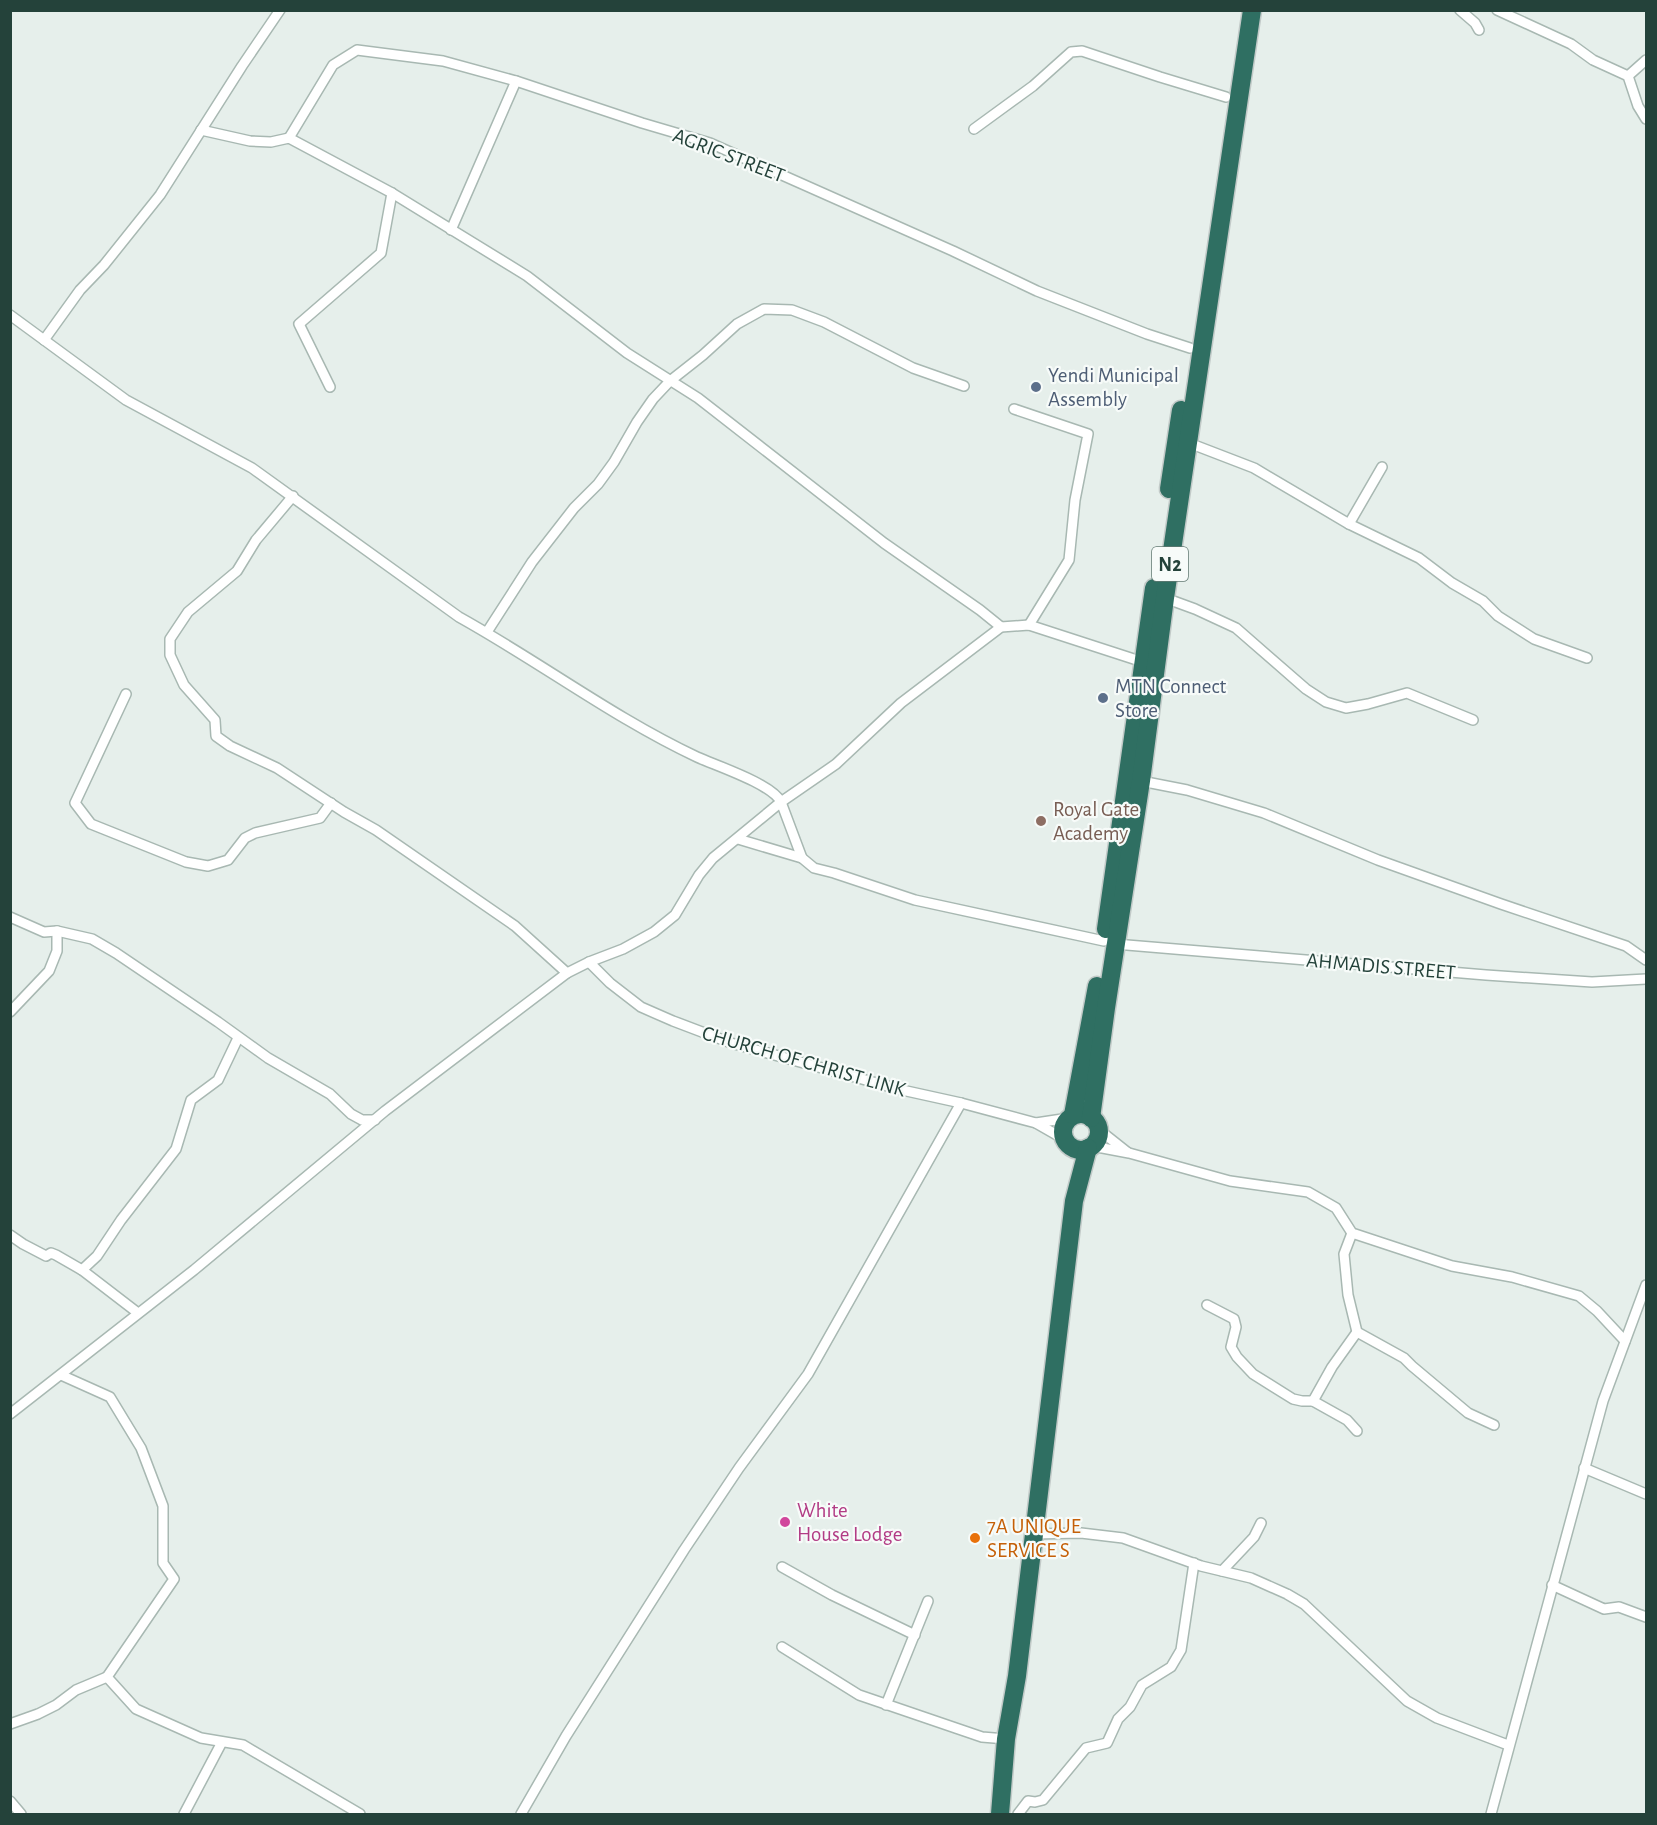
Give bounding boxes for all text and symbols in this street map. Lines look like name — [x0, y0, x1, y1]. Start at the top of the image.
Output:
street label: AGRIC STREET — [670, 125, 788, 186]
place label: Yendi Municipal Assembly — [1048, 365, 1179, 410]
marker: Yendi Municipal Assembly — [1029, 380, 1043, 394]
road number: N2 — [1152, 547, 1188, 581]
place label: MTN Connect Store — [1115, 676, 1226, 721]
marker: MTN Connect Store — [1096, 691, 1110, 705]
place label: Royal Gate Academy — [1053, 799, 1139, 844]
marker: Royal Gate Academy — [1034, 814, 1048, 828]
street label: AHMADIS STREET — [1305, 950, 1457, 983]
street label: CHURCH OF CHRIST LINK — [700, 1022, 908, 1101]
place label: White House Lodge — [797, 1500, 902, 1545]
marker: White House Lodge — [778, 1515, 792, 1529]
place label: 7A UNIQUE SERVICE S — [987, 1516, 1081, 1561]
marker: 7A UNIQUE SERVICE S — [968, 1531, 982, 1545]

